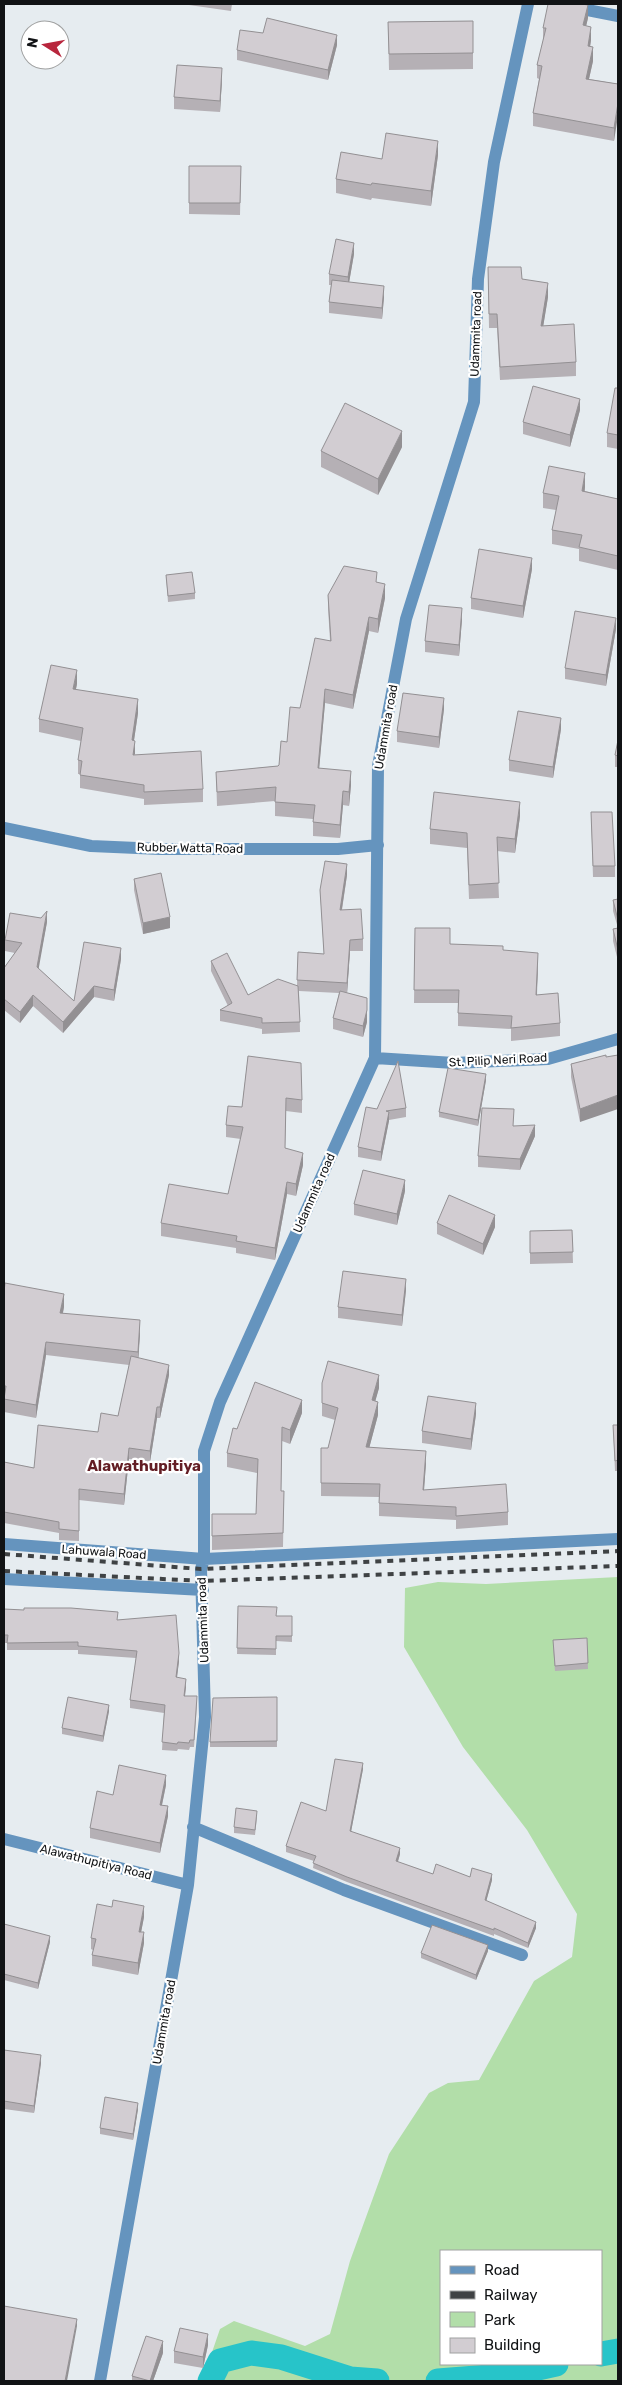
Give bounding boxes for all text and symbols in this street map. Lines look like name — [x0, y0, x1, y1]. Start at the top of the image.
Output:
north arrow — [20, 20, 70, 70]
text: N — [23, 36, 42, 49]
street label: Udammita road — [468, 291, 484, 377]
street label: Udammita road — [372, 684, 400, 770]
street label: Rubber Watta Road — [137, 840, 243, 856]
street label: St. Pilip Neri Road — [448, 1050, 548, 1070]
street label: Udammita road — [290, 1151, 338, 1235]
district label: Alawathupitiya — [87, 1457, 201, 1475]
street label: Lahuwala Road — [61, 1542, 147, 1562]
street label: Udammita road — [195, 1577, 211, 1663]
street label: Alawathupitiya Road — [39, 1841, 153, 1883]
street label: Udammita road — [150, 1979, 178, 2065]
legend — [440, 2250, 602, 2365]
text: Road — [484, 2261, 520, 2279]
text: Railway — [484, 2286, 538, 2304]
text: Park — [484, 2311, 515, 2329]
text: Building — [484, 2336, 541, 2354]

